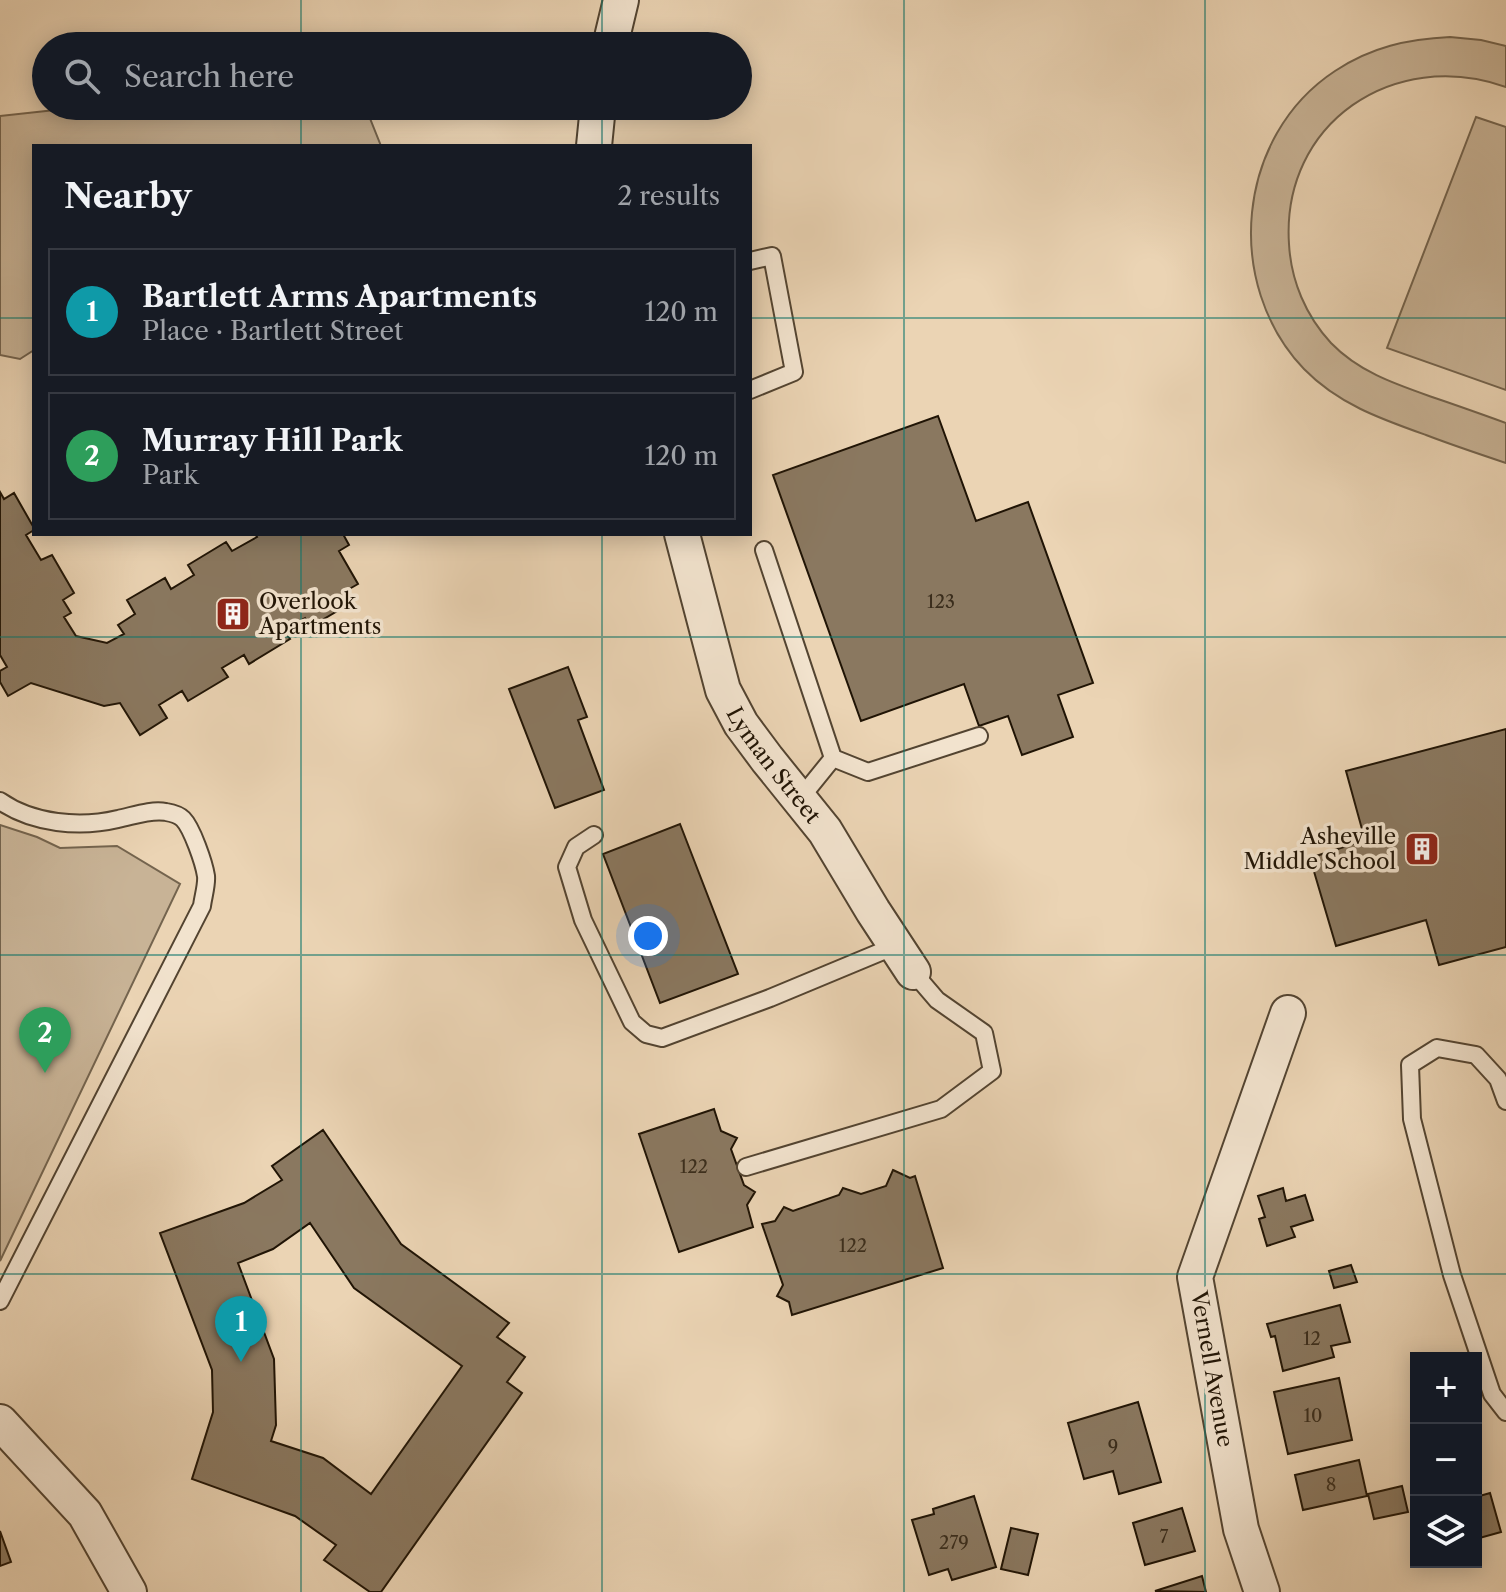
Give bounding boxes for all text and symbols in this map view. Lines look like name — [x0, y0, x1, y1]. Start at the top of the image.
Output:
search box — [32, 32, 752, 120]
icon: search — [60, 54, 104, 98]
text: Search here — [124, 58, 294, 95]
text: Nearby — [64, 175, 192, 217]
text: 2 results — [617, 180, 720, 212]
text: Bartlett Arms Apartments — [142, 278, 537, 315]
text: 1 — [86, 296, 98, 328]
text: 120 m — [644, 296, 718, 328]
text: Place · Bartlett Street — [142, 315, 403, 347]
text: Murray Hill Park — [142, 422, 402, 459]
text: 2 — [84, 440, 100, 472]
text: 120 m — [644, 440, 718, 472]
text: Park — [142, 459, 199, 491]
place label: Overlook Apartments — [258, 588, 381, 640]
house number: 123 — [927, 591, 955, 613]
building icon: Overlook Apartments — [214, 595, 252, 633]
street label: Lyman Street — [721, 702, 827, 829]
place label: Asheville Middle School — [1244, 823, 1396, 875]
building icon: Asheville Middle School — [1403, 830, 1441, 868]
your location — [628, 916, 668, 956]
pin: 2 — [19, 1007, 71, 1073]
house number: 122 — [680, 1156, 708, 1178]
house number: 122 — [839, 1235, 867, 1257]
street label: Vernell Avenue — [1185, 1288, 1239, 1449]
pin: 1 — [215, 1296, 267, 1362]
house number: 12 — [1303, 1328, 1321, 1350]
map controls — [1410, 1352, 1482, 1568]
button: + — [1410, 1352, 1482, 1424]
house number: 10 — [1304, 1405, 1322, 1427]
button: − — [1410, 1424, 1482, 1496]
house number: 9 — [1108, 1436, 1118, 1458]
house number: 8 — [1326, 1474, 1336, 1496]
button: layers — [1410, 1496, 1482, 1568]
house number: 7 — [1160, 1526, 1169, 1548]
house number: 279 — [939, 1532, 969, 1554]

